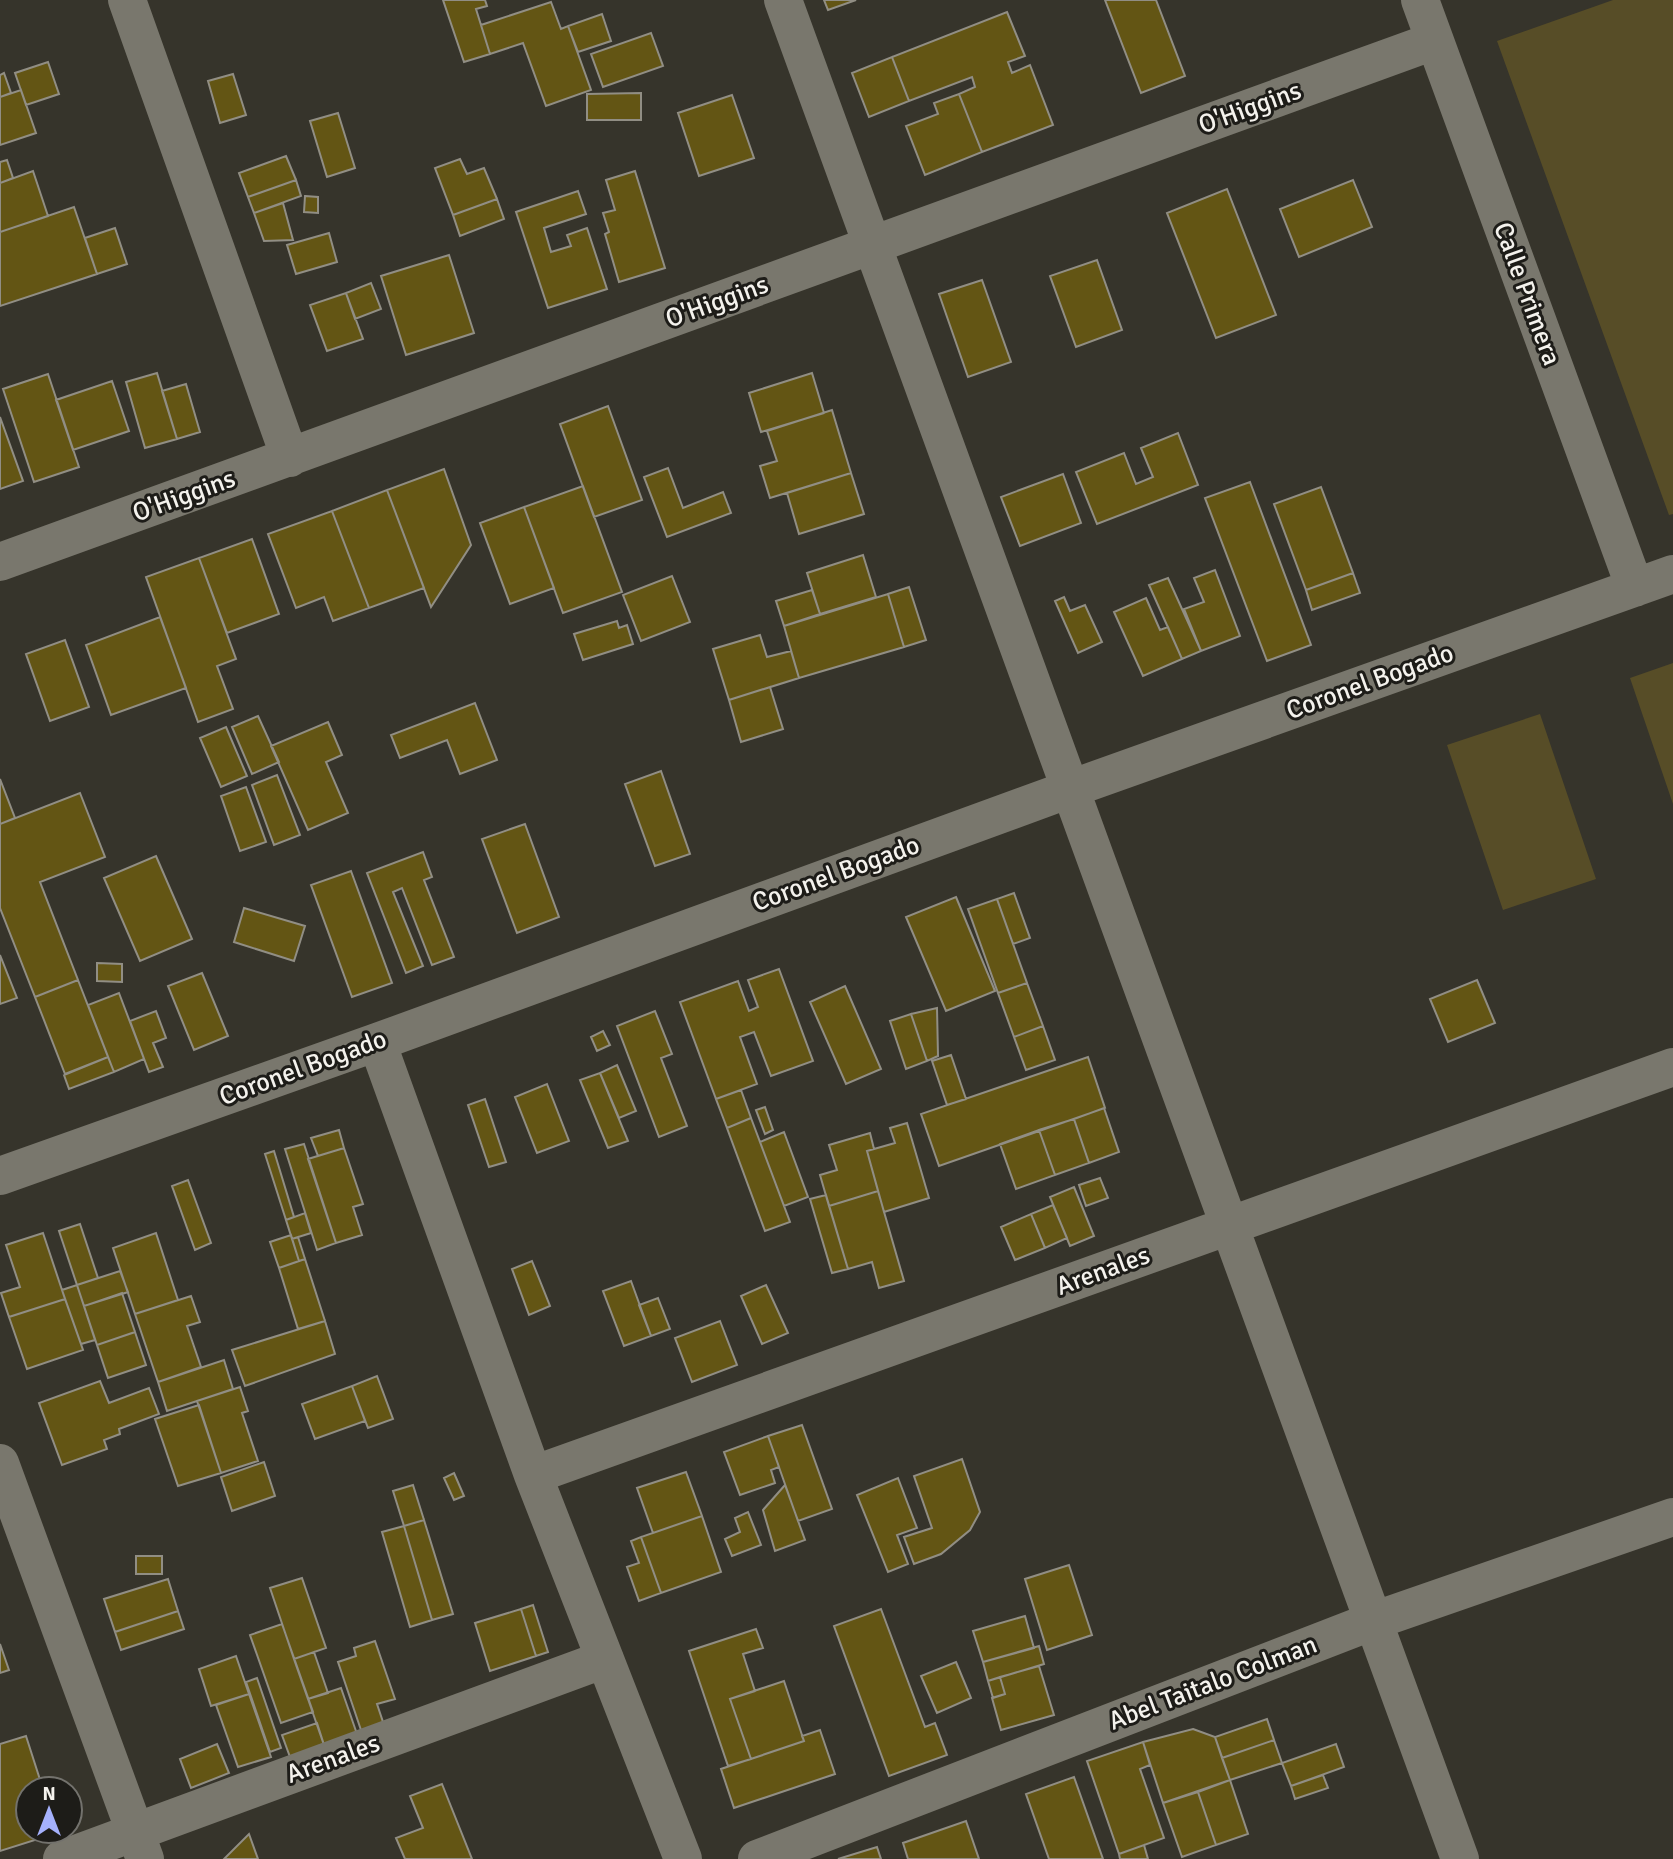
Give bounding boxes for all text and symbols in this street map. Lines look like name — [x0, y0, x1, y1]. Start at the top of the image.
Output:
street label: O'Higgins — [1194, 75, 1306, 141]
street label: Calle Primera — [1486, 218, 1568, 370]
street label: O'Higgins — [661, 269, 773, 335]
street label: O'Higgins — [128, 463, 240, 529]
street label: Coronel Bogado — [1282, 637, 1458, 727]
street label: Coronel Bogado — [748, 829, 924, 919]
street label: Coronel Bogado — [215, 1023, 391, 1113]
street label: Arenales — [1052, 1239, 1154, 1303]
street label: Abel Taitalo Colman — [1104, 1629, 1322, 1737]
street label: Arenales — [282, 1727, 384, 1791]
north arrow — [14, 1775, 84, 1845]
text: N — [42, 1782, 56, 1806]

